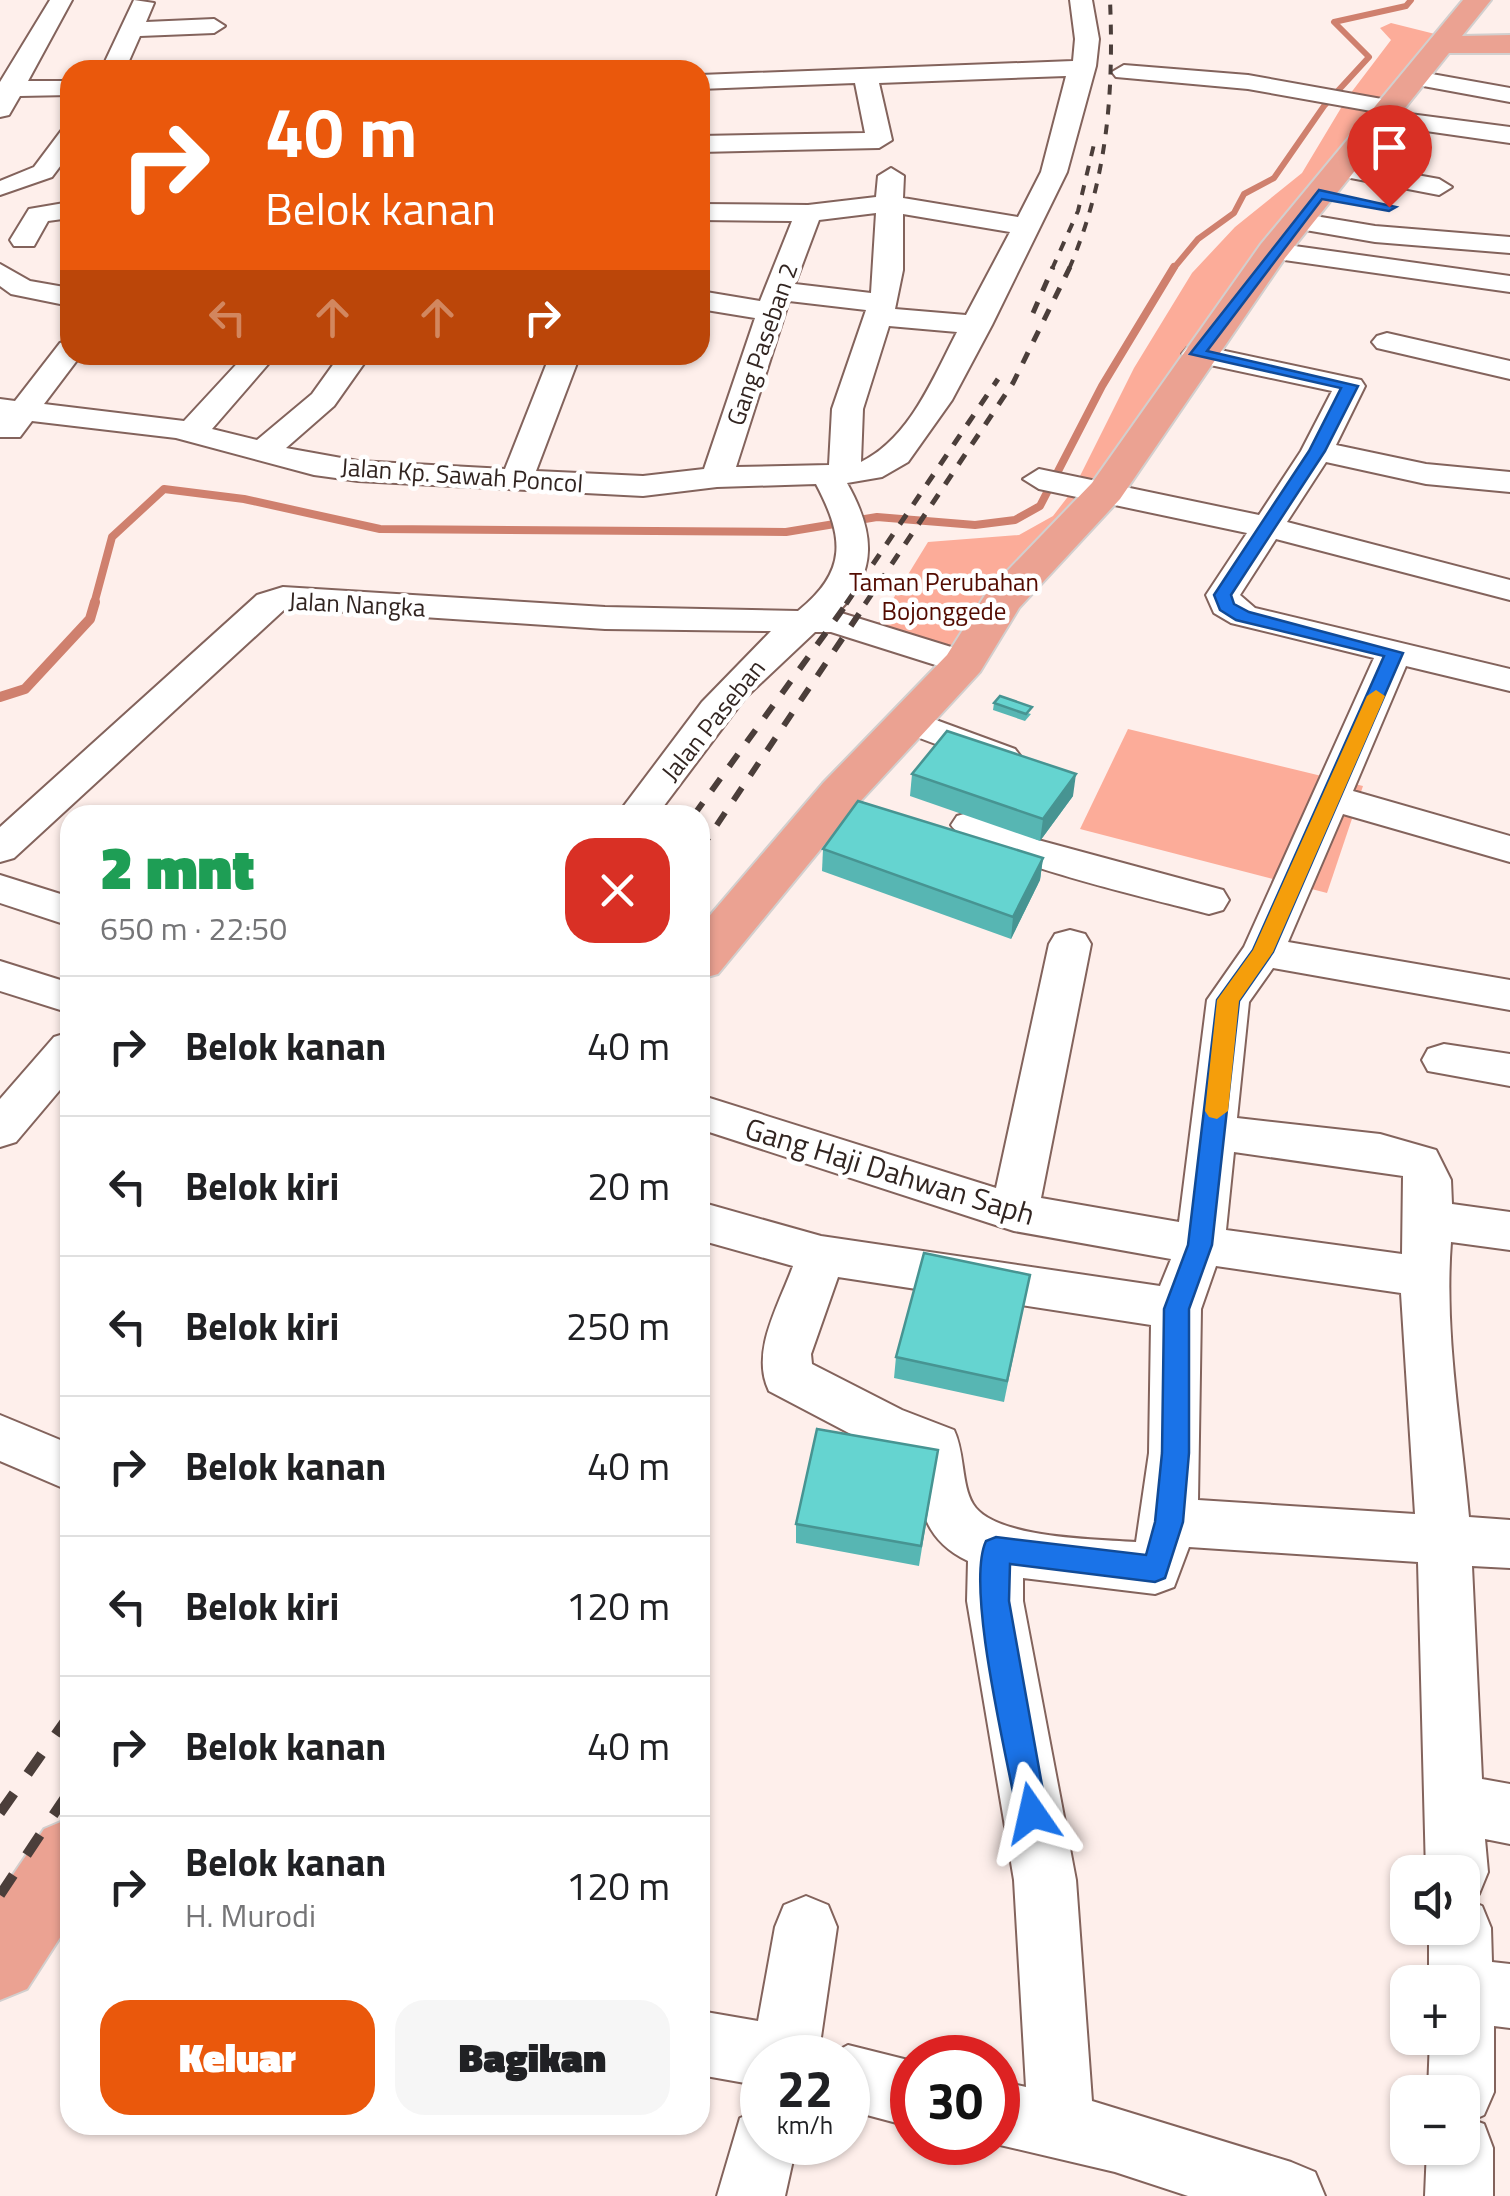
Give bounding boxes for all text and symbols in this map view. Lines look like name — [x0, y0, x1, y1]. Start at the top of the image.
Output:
text: 40 m — [265, 78, 418, 184]
icon: right — [100, 100, 230, 230]
pin — [1347, 105, 1432, 208]
icon: arrive — [1362, 120, 1417, 175]
text: Belok kanan — [265, 174, 496, 242]
street label: Gang Paseban 2 — [716, 258, 808, 430]
icon: left — [200, 290, 255, 345]
icon: ahead — [305, 290, 360, 345]
icon: ahead — [410, 290, 465, 345]
icon: right — [515, 290, 570, 345]
street label: Jalan Kp. Sawah Poncol — [340, 448, 584, 502]
park label: Taman Perubahan Bojonggede — [849, 563, 1039, 630]
street label: Jalan Nangka — [288, 581, 427, 627]
street label: Jalan Paseban — [652, 651, 774, 789]
text: 2 mnt — [100, 821, 255, 912]
button: close — [565, 838, 670, 943]
text: 650 m · 22:50 — [100, 904, 287, 952]
text: Belok kanan — [185, 1017, 386, 1075]
text: 40 m — [587, 1017, 670, 1075]
icon: right — [100, 1019, 155, 1074]
street label: Gang Haji Dahwan Saph — [740, 1105, 1040, 1237]
text: Belok kiri — [185, 1157, 339, 1215]
text: 20 m — [587, 1157, 670, 1215]
icon: left — [100, 1159, 155, 1214]
text: Belok kiri — [185, 1297, 339, 1355]
text: 250 m — [566, 1297, 670, 1355]
icon: left — [100, 1299, 155, 1354]
text: Belok kanan — [185, 1437, 386, 1495]
text: 40 m — [587, 1437, 670, 1495]
icon: right — [100, 1439, 155, 1494]
text: Belok kiri — [185, 1577, 339, 1635]
text: 120 m — [566, 1577, 670, 1635]
icon: left — [100, 1579, 155, 1634]
text: Belok kanan — [185, 1717, 386, 1775]
text: 40 m — [587, 1717, 670, 1775]
icon: right — [100, 1719, 155, 1774]
position arrow — [980, 1761, 1084, 1865]
text: Belok kanan — [185, 1833, 386, 1891]
map controls — [1390, 1855, 1480, 2165]
button: sound — [1390, 1855, 1480, 1945]
text: 120 m — [566, 1857, 670, 1915]
icon: right — [100, 1859, 155, 1914]
text: H. Murodi — [185, 1891, 316, 1939]
button: + — [1390, 1965, 1480, 2055]
button: Keluar — [100, 2000, 375, 2115]
button: Bagikan — [395, 2000, 670, 2115]
speed limit sign: 30 — [890, 2035, 1020, 2165]
text: 22 — [777, 2050, 833, 2126]
button: − — [1390, 2075, 1480, 2165]
text: km/h — [777, 2106, 833, 2144]

